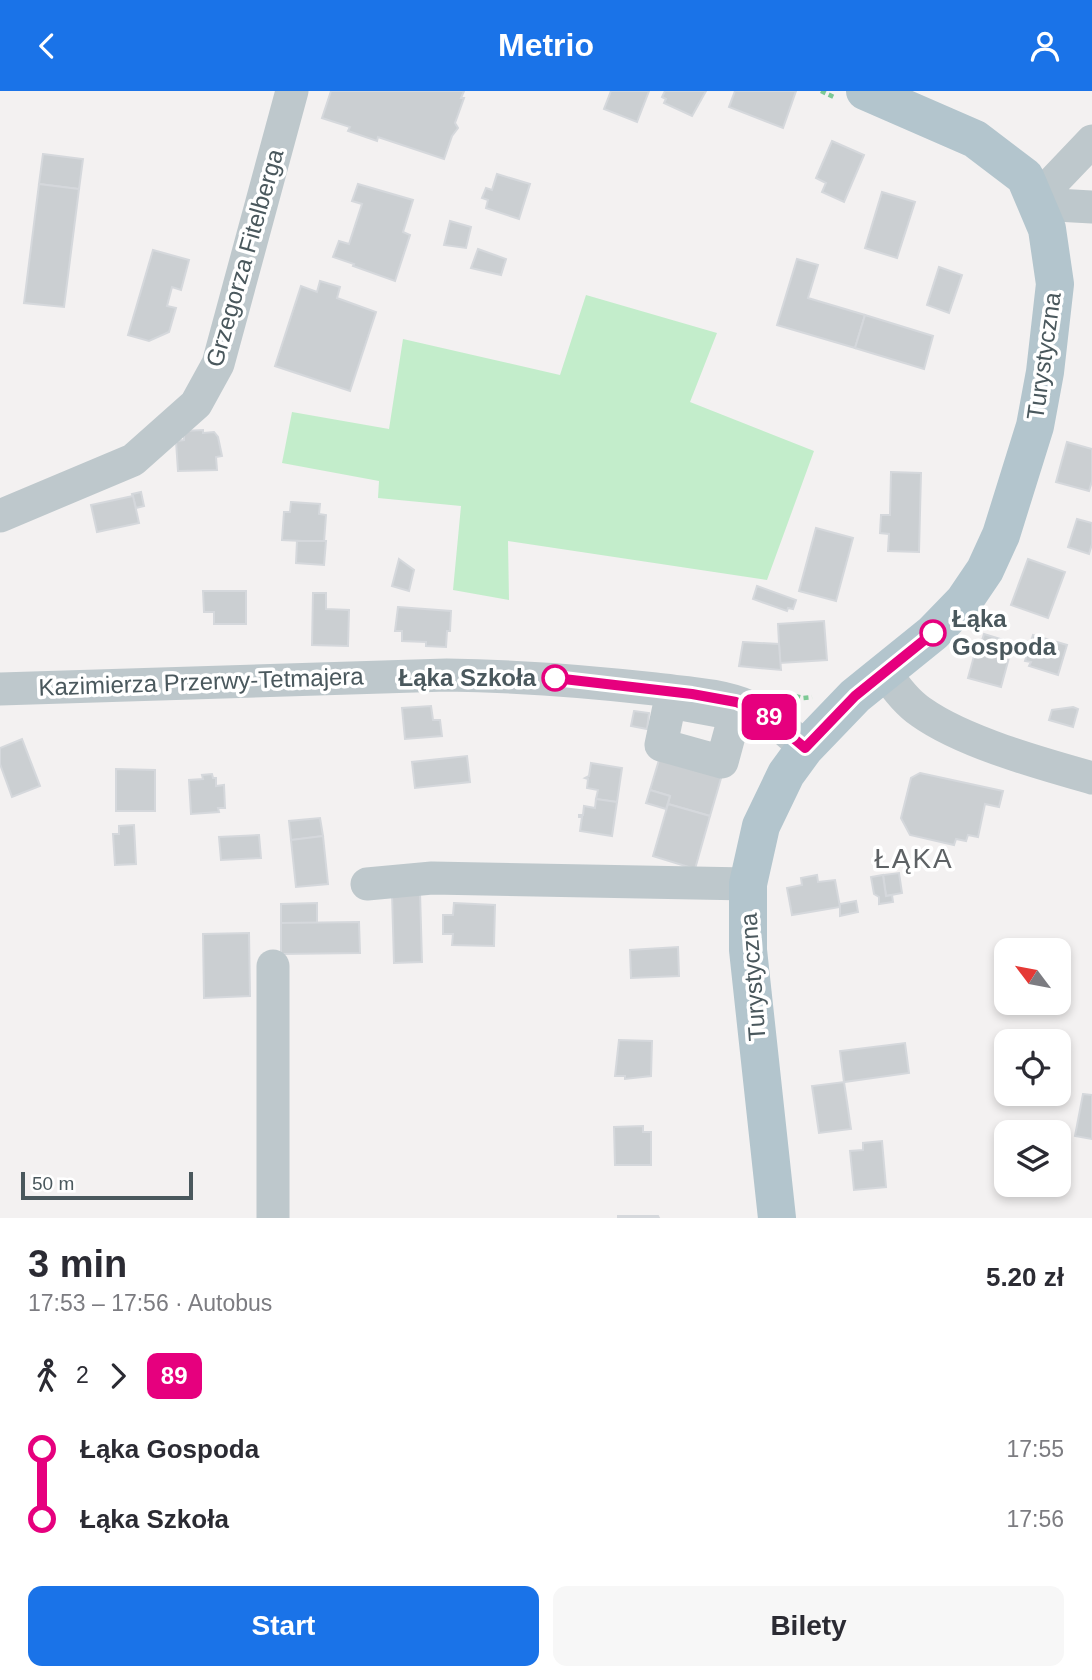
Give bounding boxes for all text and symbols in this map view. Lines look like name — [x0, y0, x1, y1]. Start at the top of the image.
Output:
icon: back — [28, 27, 66, 65]
text: Metrio — [498, 27, 594, 63]
icon: person — [1026, 27, 1064, 65]
street label: Grzegorza Fitelberga — [200, 145, 289, 370]
street label: Turystyczna — [1021, 290, 1066, 421]
place label: Łąka Gospoda — [952, 605, 1057, 660]
marker: Łąka Gospoda — [920, 620, 946, 646]
street label: Kazimierza Przerwy-Tetmajera — [38, 662, 365, 701]
place label: Łąka Szkoła — [399, 664, 537, 691]
marker: Łąka Szkoła — [542, 665, 568, 691]
line badge: 89 — [738, 694, 800, 740]
text: 89 — [756, 703, 782, 730]
district label: ŁĄKA — [874, 843, 954, 874]
street label: Turystyczna — [735, 911, 770, 1042]
north arrow — [994, 938, 1071, 1015]
map controls — [994, 938, 1071, 1197]
button: locate — [994, 1029, 1071, 1106]
button: layers — [994, 1120, 1071, 1197]
scale bar — [21, 1169, 192, 1201]
text: 50 m — [32, 1173, 74, 1194]
text: 3 min — [28, 1243, 127, 1285]
text: 5.20 zł — [986, 1262, 1064, 1292]
text: 17:53 – 17:56 · Autobus — [28, 1290, 272, 1316]
icon: walk — [28, 1357, 66, 1395]
icon: forward — [99, 1357, 137, 1395]
text: 2 — [76, 1362, 89, 1388]
text: 89 — [161, 1362, 188, 1389]
text: Łąka Gospoda — [80, 1434, 259, 1464]
text: 17:55 — [1006, 1436, 1064, 1462]
text: Łąka Szkoła — [80, 1504, 229, 1534]
text: 17:56 — [1006, 1506, 1064, 1532]
button: Start — [28, 1586, 539, 1666]
button: Bilety — [553, 1586, 1064, 1666]

